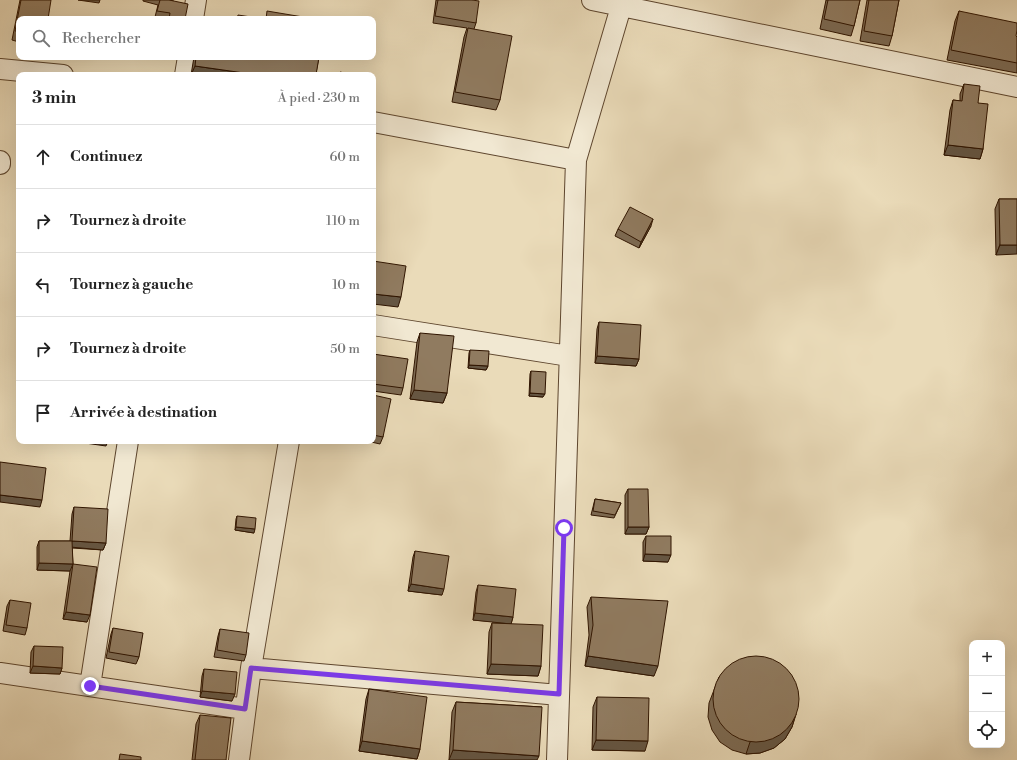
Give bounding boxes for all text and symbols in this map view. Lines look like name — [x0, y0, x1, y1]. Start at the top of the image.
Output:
search box — [16, 16, 376, 60]
icon: search — [30, 27, 52, 49]
text: Rechercher — [62, 29, 141, 48]
text: 3 min — [32, 87, 76, 109]
text: À pied · 230 m — [278, 90, 360, 106]
icon: ahead — [32, 146, 54, 168]
text: Continuez — [70, 147, 142, 166]
text: 60 m — [329, 149, 360, 165]
icon: right — [32, 210, 54, 232]
text: Tournez à droite — [70, 211, 186, 230]
text: 110 m — [326, 213, 360, 229]
icon: left — [32, 274, 54, 296]
text: Tournez à gauche — [70, 275, 193, 294]
text: 10 m — [332, 277, 360, 293]
icon: right — [32, 338, 54, 360]
text: Tournez à droite — [70, 339, 186, 358]
text: 50 m — [330, 341, 360, 357]
icon: arrive — [32, 402, 54, 424]
text: Arrivée à destination — [70, 403, 217, 422]
route start — [555, 519, 573, 537]
map controls — [969, 640, 1005, 748]
button: + — [969, 640, 1005, 676]
button: − — [969, 676, 1005, 712]
route end — [81, 677, 99, 695]
button: locate — [969, 712, 1005, 748]

